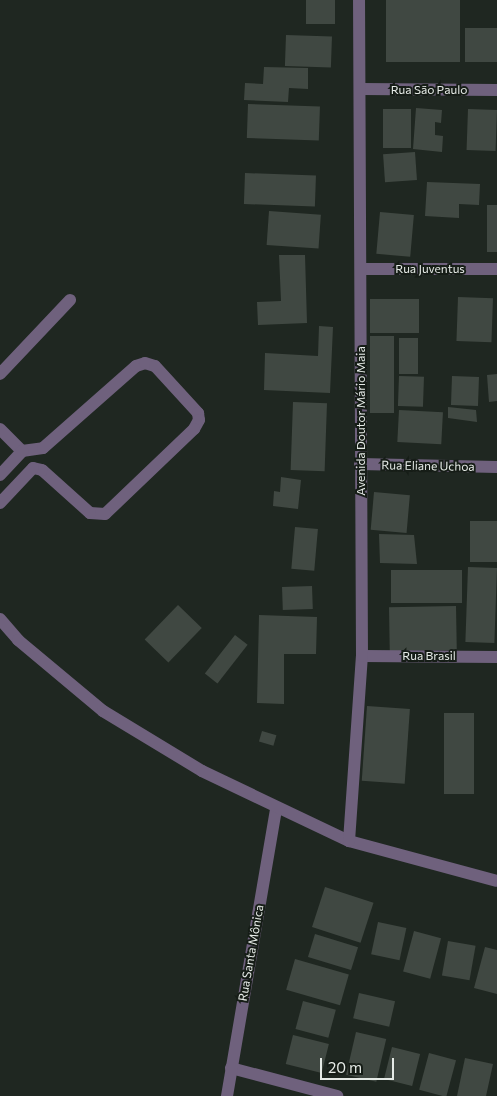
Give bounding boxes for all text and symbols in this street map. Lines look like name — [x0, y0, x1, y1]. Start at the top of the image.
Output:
street label: Rua São Paulo — [391, 83, 467, 97]
street label: Rua Juventus — [395, 262, 465, 276]
street label: Avenida Doutor Mário Maia — [354, 346, 368, 496]
street label: Rua Eliane Uchoa — [381, 458, 475, 474]
street label: Rua Brasil — [402, 649, 456, 663]
street label: Rua Santa Mônica — [235, 904, 267, 1002]
scale bar — [322, 1048, 396, 1080]
text: 20 m — [328, 1058, 362, 1076]

